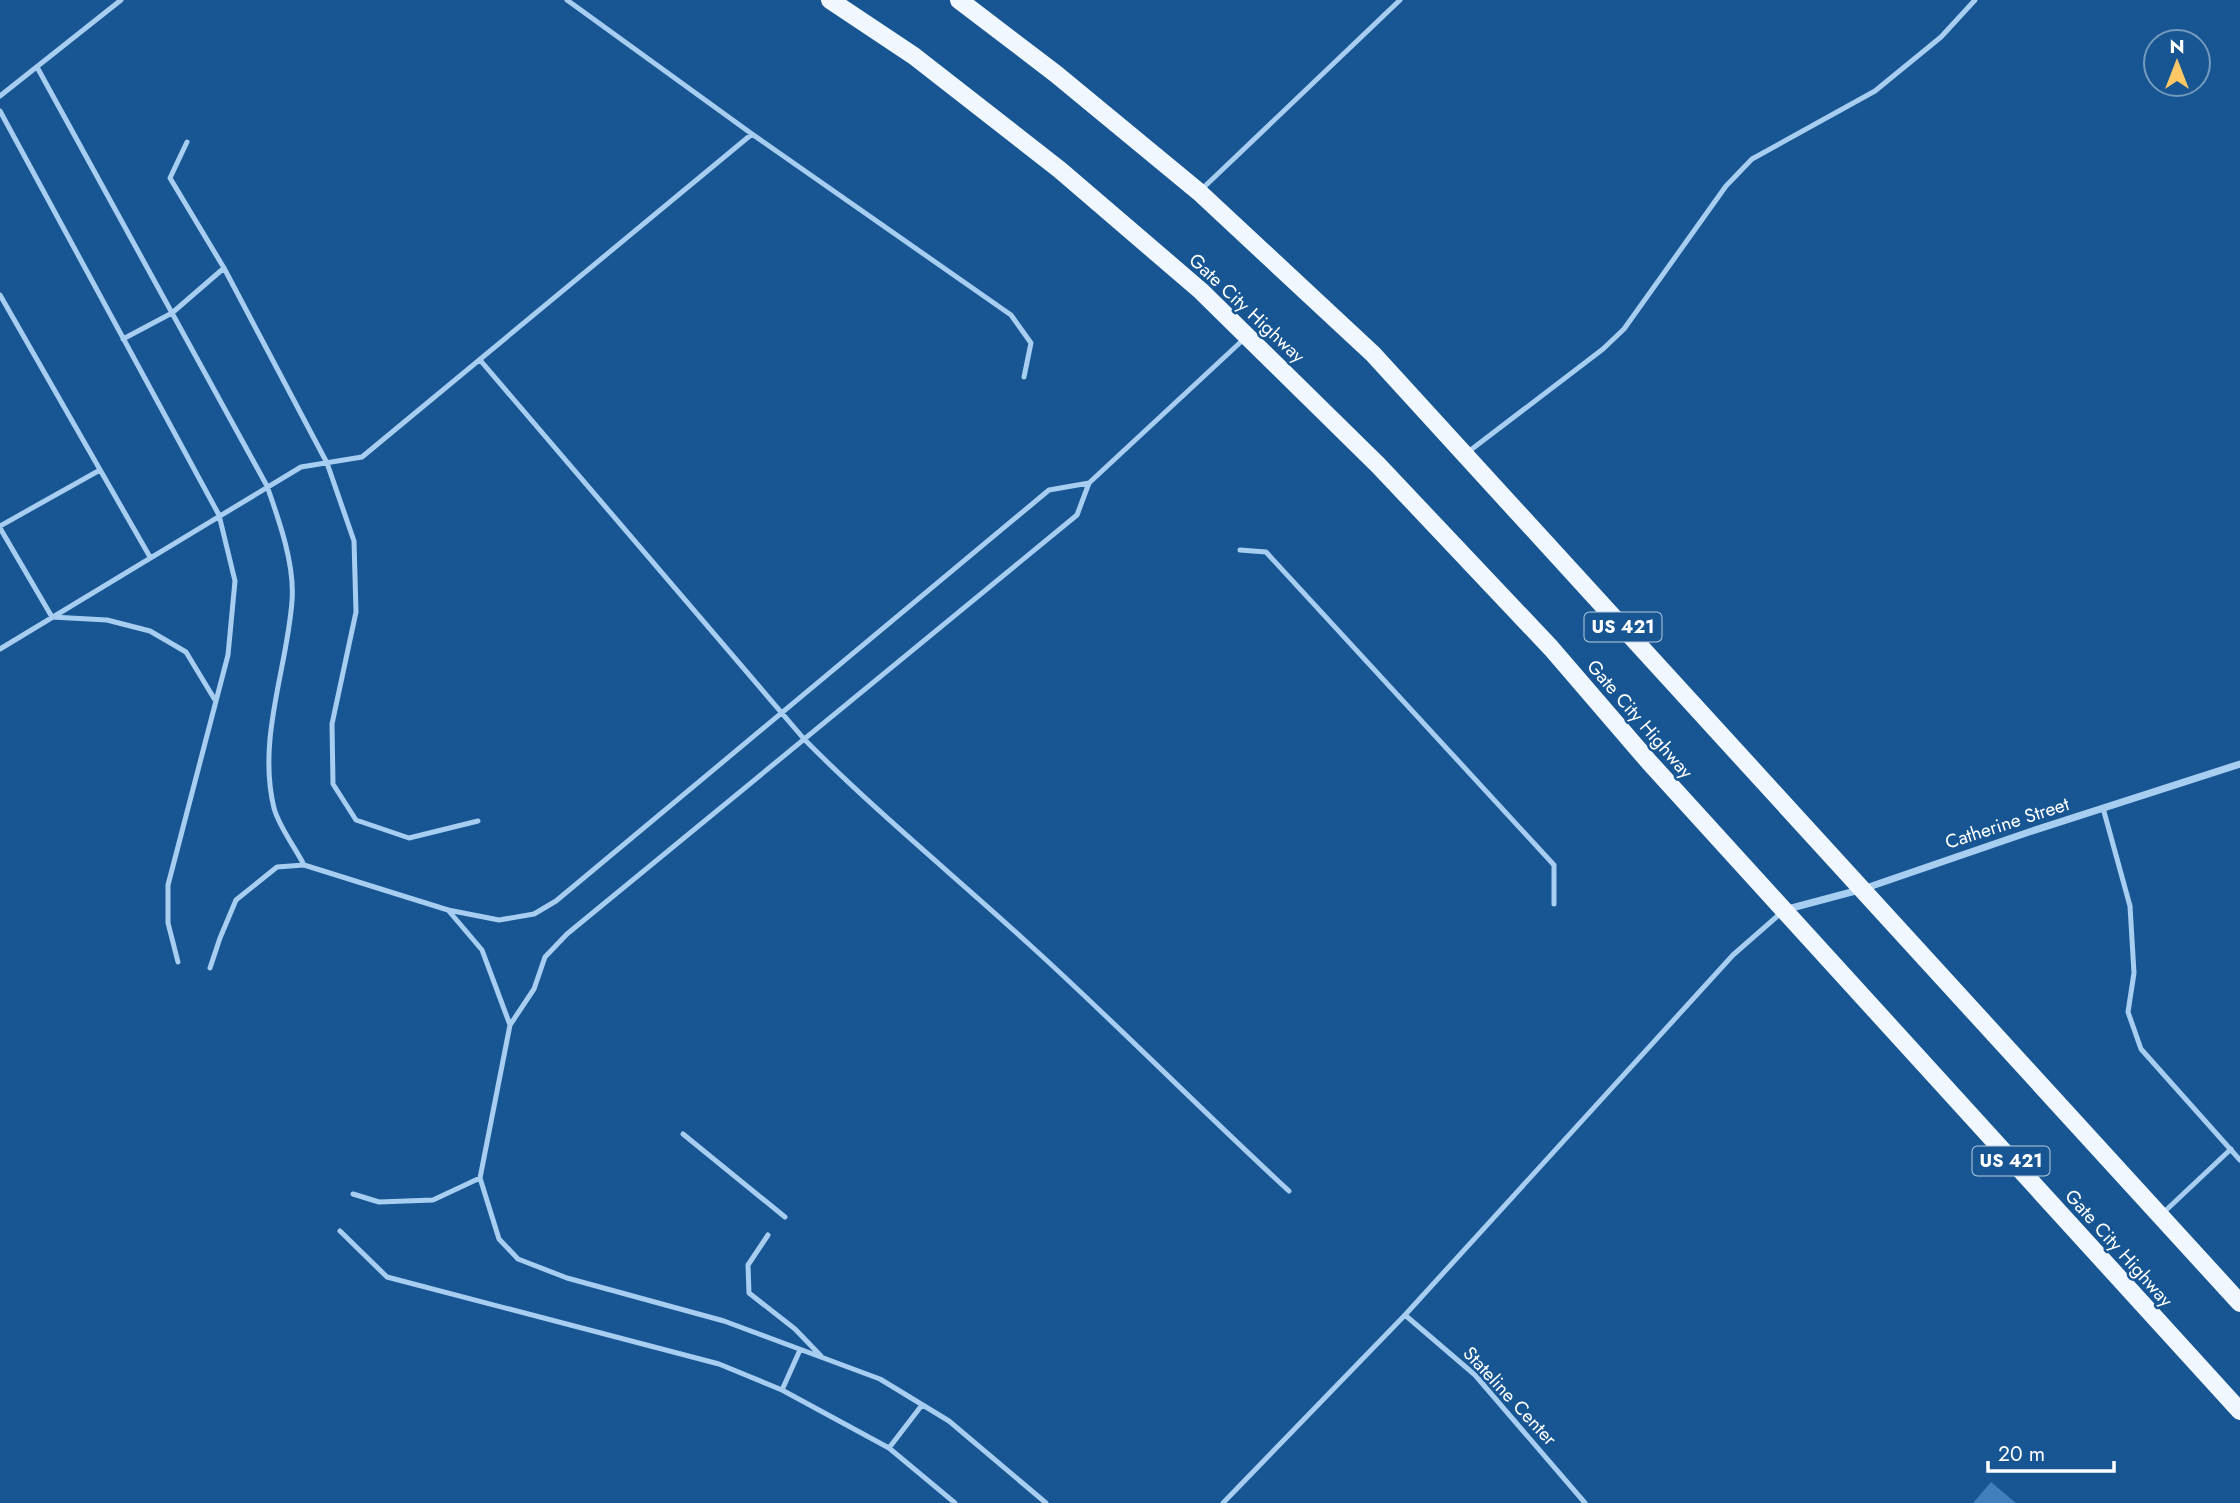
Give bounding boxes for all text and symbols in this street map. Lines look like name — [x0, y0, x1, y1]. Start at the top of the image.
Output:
north arrow — [2142, 28, 2212, 98]
text: N — [2169, 33, 2185, 60]
street label: Gate City Highway — [1183, 247, 1312, 369]
road number: US 421 — [1584, 612, 1662, 642]
street label: Gate City Highway — [1581, 654, 1700, 785]
street label: Catherine Street — [1942, 790, 2073, 856]
road number: US 421 — [1972, 1146, 2050, 1176]
street label: Gate City Highway — [2059, 1183, 2180, 1313]
street label: Stateline Center — [1457, 1340, 1563, 1452]
scale bar — [1988, 1430, 2114, 1474]
text: 20 m — [1998, 1439, 2045, 1469]

